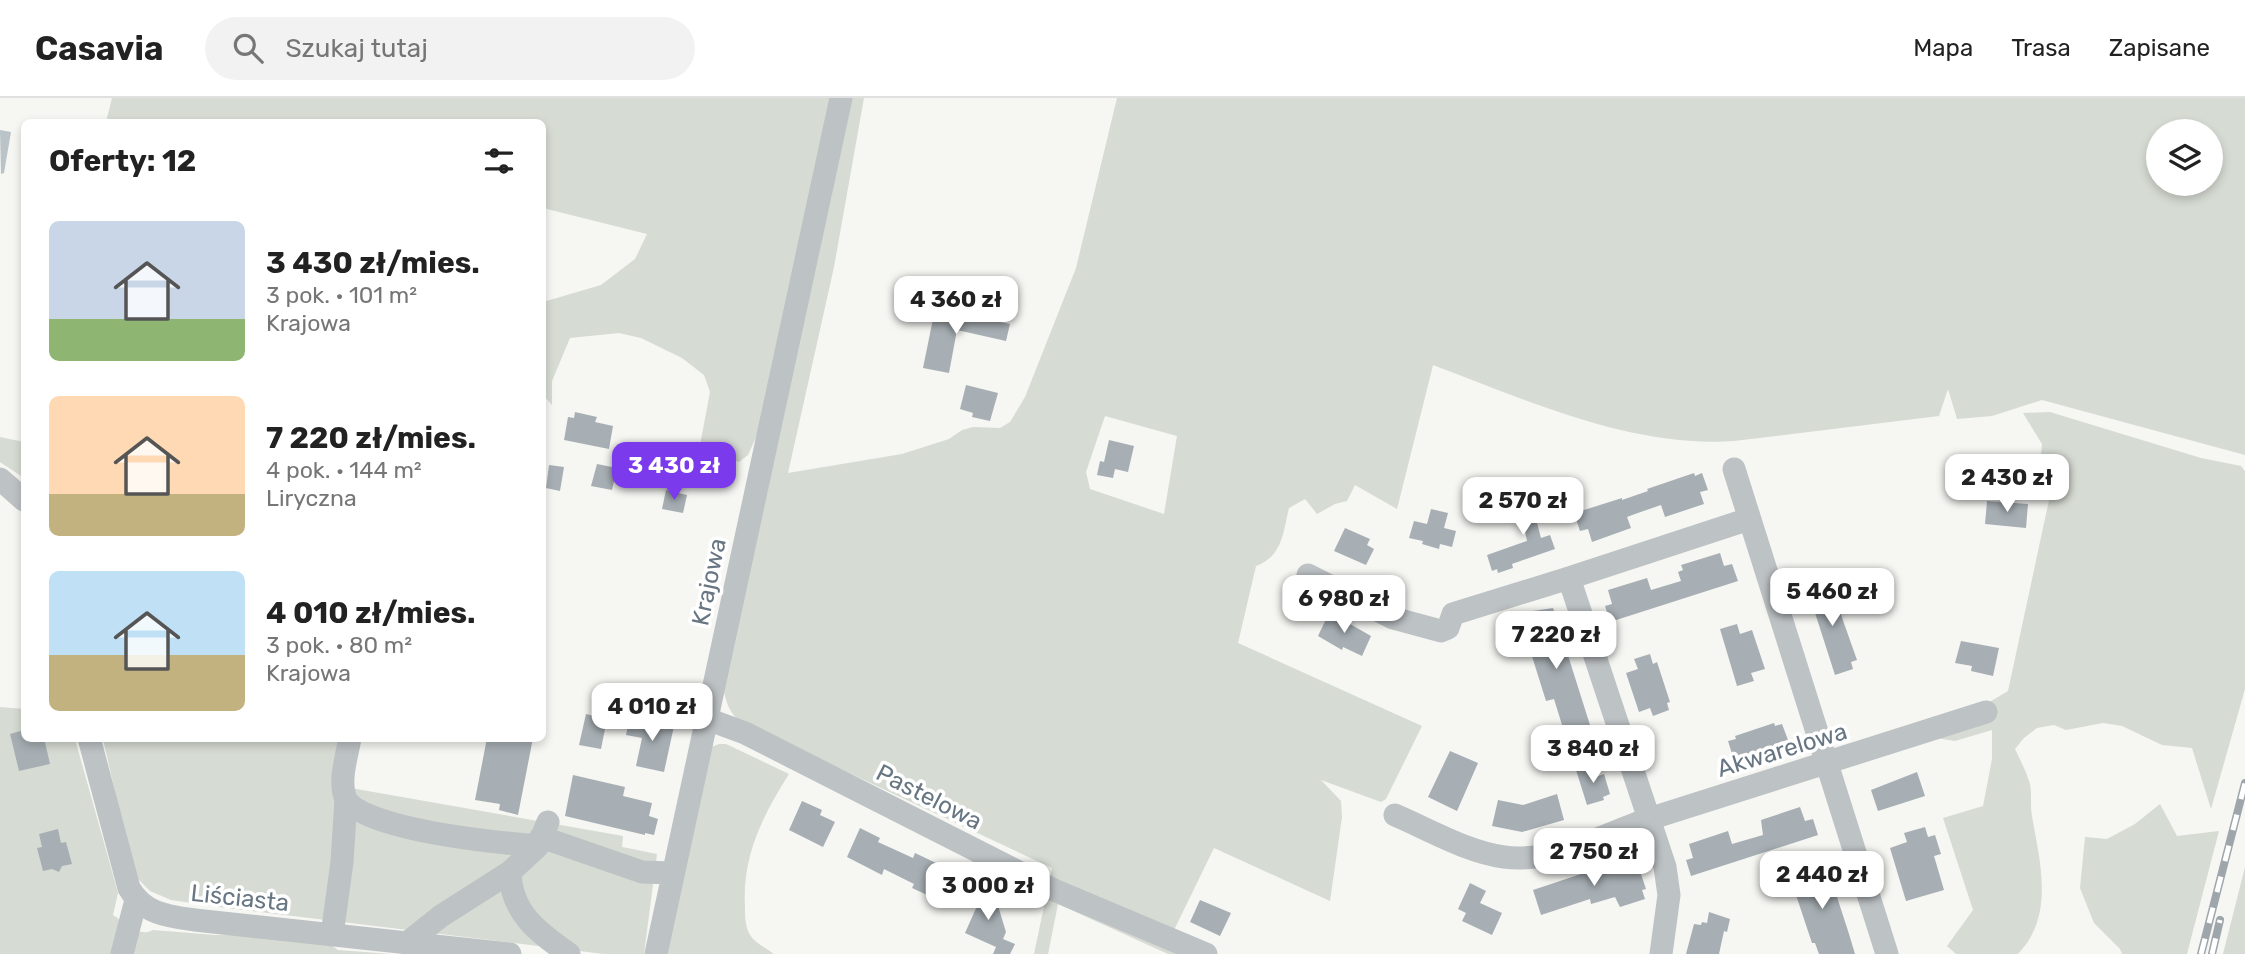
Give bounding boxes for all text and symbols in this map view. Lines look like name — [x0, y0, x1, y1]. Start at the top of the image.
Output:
search box — [205, 17, 695, 80]
text: Casavia — [35, 29, 163, 68]
icon: search — [229, 29, 267, 67]
text: Szukaj tutaj — [285, 33, 428, 64]
text: Mapa — [1913, 34, 1973, 62]
text: Trasa — [2011, 34, 2071, 62]
text: Zapisane — [2109, 34, 2210, 62]
map controls — [2146, 119, 2223, 196]
button: layers — [2146, 119, 2223, 196]
icon: filters — [480, 142, 518, 180]
text: Oferty: 12 — [49, 143, 196, 179]
text: 3 430 zł/mies. — [266, 245, 480, 281]
icon: home — [105, 249, 189, 333]
pin: 4 360 zł — [884, 276, 1028, 336]
text: 3 pok. · 101 m² — [266, 281, 417, 309]
text: 4 360 zł — [910, 285, 1002, 313]
text: Krajowa — [266, 309, 351, 337]
text: 7 220 zł/mies. — [266, 420, 476, 456]
icon: home — [105, 424, 189, 508]
pin: 3 430 zł — [602, 442, 746, 502]
text: 3 430 zł — [628, 451, 720, 479]
pin: 2 430 zł — [1935, 454, 2079, 514]
text: 4 pok. · 144 m² — [266, 456, 422, 484]
text: 2 430 zł — [1961, 463, 2053, 491]
pin: 2 570 zł — [1451, 478, 1595, 537]
text: Liryczna — [266, 484, 357, 512]
text: 2 570 zł — [1478, 486, 1568, 514]
street label: Krajowa — [686, 536, 732, 628]
pin: 5 460 zł — [1760, 568, 1904, 628]
pin: 6 980 zł — [1272, 575, 1416, 635]
text: 5 460 zł — [1786, 577, 1878, 605]
text: 6 980 zł — [1298, 584, 1390, 612]
text: 4 010 zł/mies. — [266, 595, 476, 631]
icon: home — [105, 599, 189, 683]
pin: 7 220 zł — [1484, 612, 1628, 671]
text: 7 220 zł — [1511, 620, 1601, 648]
text: 3 pok. · 80 m² — [266, 631, 412, 659]
text: Krajowa — [266, 659, 351, 687]
pin: 4 010 zł — [580, 684, 724, 743]
text: 4 010 zł — [608, 692, 696, 720]
street label: Akwarelowa — [1714, 717, 1850, 783]
pin: 3 840 zł — [1521, 726, 1665, 785]
text: 3 840 zł — [1547, 734, 1639, 762]
street label: Pastelowa — [871, 758, 987, 836]
pin: 2 750 zł — [1522, 828, 1666, 888]
text: 2 750 zł — [1549, 837, 1639, 865]
pin: 2 440 zł — [1750, 852, 1894, 911]
text: 2 440 zł — [1776, 860, 1868, 888]
pin: 3 000 zł — [916, 862, 1060, 922]
text: 3 000 zł — [942, 871, 1034, 899]
street label: Liściasta — [189, 879, 291, 917]

